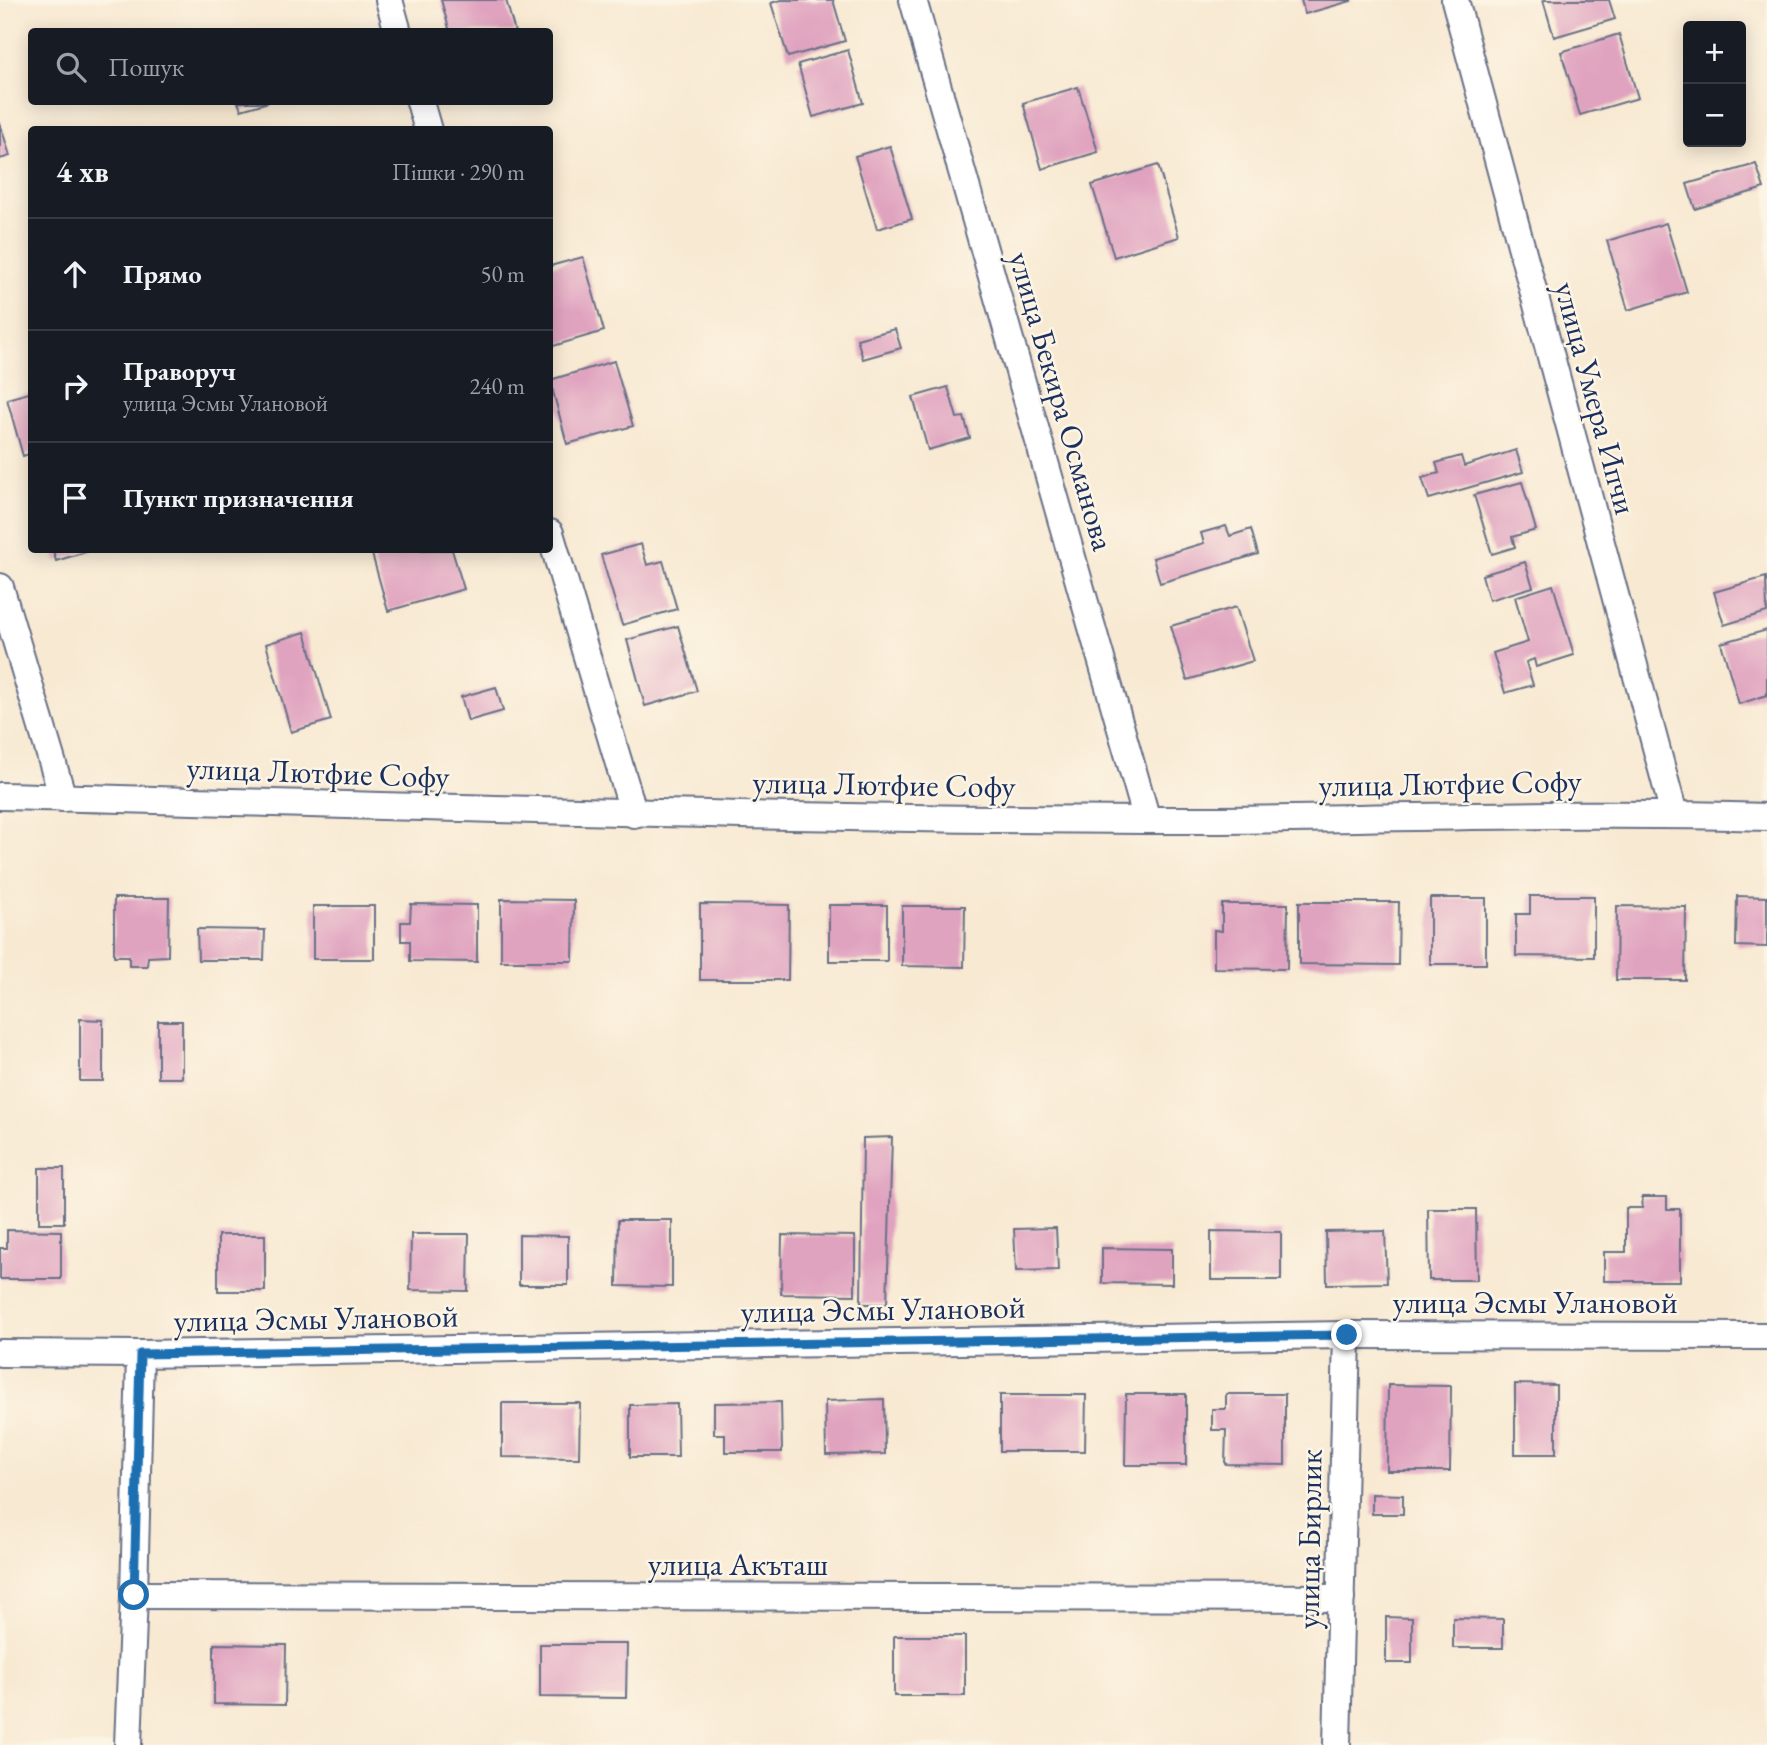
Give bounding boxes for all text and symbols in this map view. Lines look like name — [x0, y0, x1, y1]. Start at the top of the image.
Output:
map controls — [1683, 21, 1746, 147]
button: + — [1683, 21, 1746, 84]
search box — [28, 28, 553, 105]
icon: search — [52, 48, 90, 86]
text: Пошук — [108, 50, 184, 84]
button: − — [1683, 84, 1746, 147]
text: 4 хв — [56, 152, 109, 191]
text: Пішки · 290 m — [392, 157, 525, 187]
street label: улица Бекира Османова — [999, 247, 1125, 555]
icon: ahead — [56, 255, 94, 293]
text: Прямо — [123, 257, 202, 291]
text: 50 m — [480, 259, 525, 289]
street label: улица Умера Ипчи — [1545, 277, 1647, 519]
text: Праворуч — [123, 354, 236, 388]
icon: right — [56, 367, 94, 405]
text: 240 m — [469, 371, 525, 401]
text: улица Эсмы Улановой — [123, 388, 328, 418]
icon: arrive — [56, 479, 94, 517]
text: Пункт призначення — [123, 481, 354, 515]
street label: улица Лютфие Софу — [186, 746, 451, 798]
street label: улица Лютфие Софу — [1318, 760, 1583, 806]
street label: улица Лютфие Софу — [752, 761, 1017, 807]
street label: улица Эсмы Улановой — [1392, 1281, 1678, 1323]
street label: улица Эсмы Улановой — [740, 1286, 1026, 1332]
street label: улица Эсмы Улановой — [173, 1295, 459, 1341]
route end — [1331, 1319, 1362, 1350]
street label: улица Бирлик — [1286, 1449, 1332, 1629]
street label: улица Акъташ — [648, 1543, 828, 1585]
route start — [118, 1579, 149, 1610]

